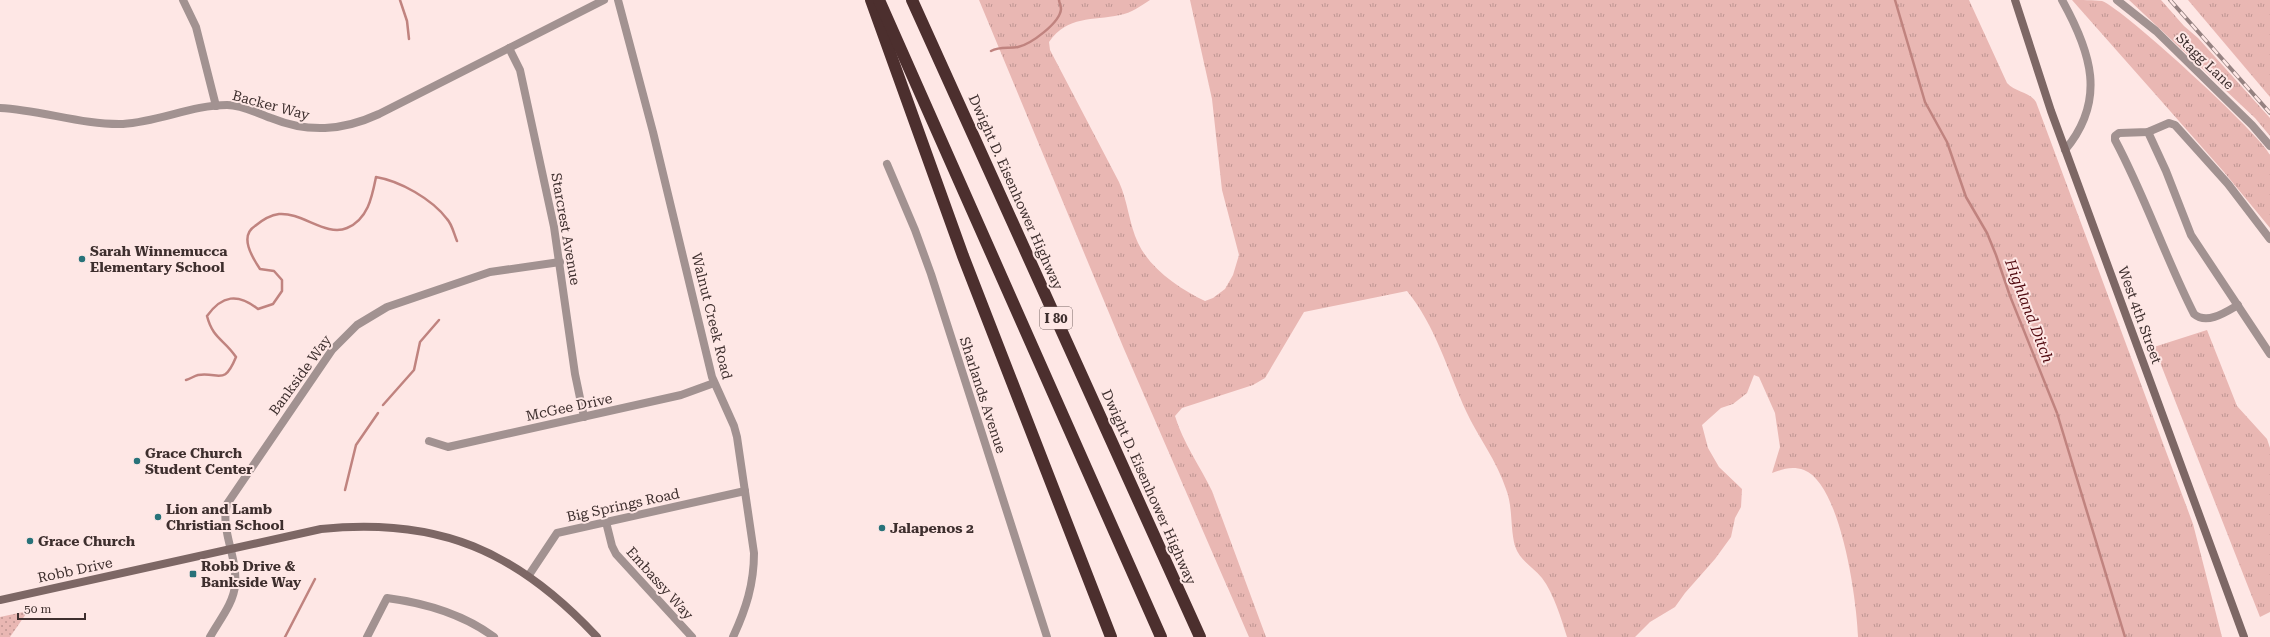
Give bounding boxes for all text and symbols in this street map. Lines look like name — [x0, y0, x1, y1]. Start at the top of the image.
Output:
street label: Stagg Lane — [2173, 30, 2237, 93]
street label: Backer Way — [231, 87, 312, 123]
street label: Dwight D. Eisenhower Highway — [966, 92, 1067, 293]
street label: Starcrest Avenue — [548, 172, 584, 287]
place label: Sarah Winnemucca Elementary School — [90, 243, 228, 275]
street label: Walnut Creek Road — [689, 251, 735, 381]
marker: Sarah Winnemucca Elementary School — [77, 254, 87, 264]
water label: Highland Ditch — [2001, 256, 2057, 365]
street label: West 4th Street — [2115, 264, 2165, 366]
road number: I 80 — [1040, 307, 1072, 329]
street label: Bankside Way — [266, 331, 335, 418]
street label: Sharlands Avenue — [957, 335, 1009, 455]
street label: Dwight D. Eisenhower Highway — [1099, 387, 1200, 588]
street label: McGee Drive — [524, 390, 614, 424]
place label: Grace Church Student Center — [145, 445, 253, 477]
marker: Grace Church Student Center — [132, 456, 142, 466]
street label: Big Springs Road — [565, 485, 681, 525]
place label: Lion and Lamb Christian School — [166, 501, 285, 533]
marker: Lion and Lamb Christian School — [153, 512, 163, 522]
place label: Jalapenos 2 — [890, 520, 974, 536]
marker: Jalapenos 2 — [877, 523, 887, 533]
place label: Grace Church — [38, 533, 136, 549]
marker: Grace Church — [25, 536, 35, 546]
street label: Embassy Way — [623, 543, 697, 623]
street label: Robb Drive — [36, 554, 114, 586]
place label: Robb Drive & Bankside Way — [201, 558, 302, 590]
marker: Robb Drive & Bankside Way — [188, 569, 198, 579]
scale bar — [18, 595, 85, 621]
text: 50 m — [24, 602, 51, 616]

